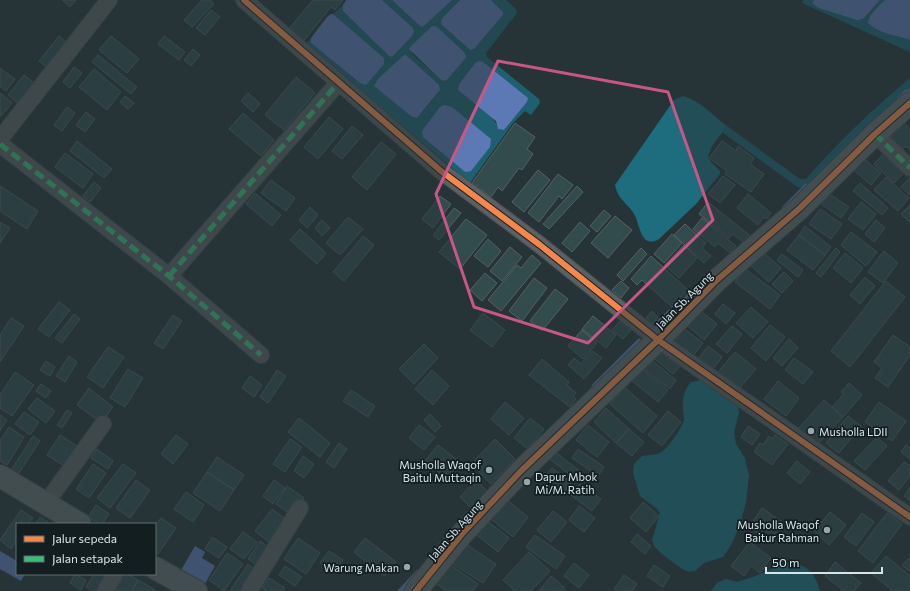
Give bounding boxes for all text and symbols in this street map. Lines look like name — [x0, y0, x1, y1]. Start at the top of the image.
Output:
street label: Jalan Sb. Agung — [653, 269, 716, 332]
place label: Musholla LDII — [819, 425, 888, 438]
marker: Musholla LDII — [806, 426, 816, 436]
place label: Musholla Waqof Baitul Muttaqin — [399, 458, 482, 484]
marker: Musholla Waqof Baitul Muttaqin — [484, 465, 494, 475]
place label: Dapur Mbok Mi/M. Ratih — [535, 470, 598, 496]
marker: Dapur Mbok Mi/M. Ratih — [522, 477, 532, 487]
street label: Jalan Sb. Agung — [425, 497, 485, 563]
place label: Musholla Waqof Baitur Rahman — [737, 518, 820, 544]
legend — [16, 523, 156, 575]
marker: Musholla Waqof Baitur Rahman — [822, 525, 832, 535]
text: Jalur sepeda — [52, 531, 117, 546]
scale bar — [766, 549, 882, 575]
text: Jalan setapak — [52, 551, 124, 566]
text: 50 m — [772, 555, 800, 569]
place label: Warung Makan — [324, 561, 399, 574]
marker: Warung Makan — [402, 562, 412, 572]

